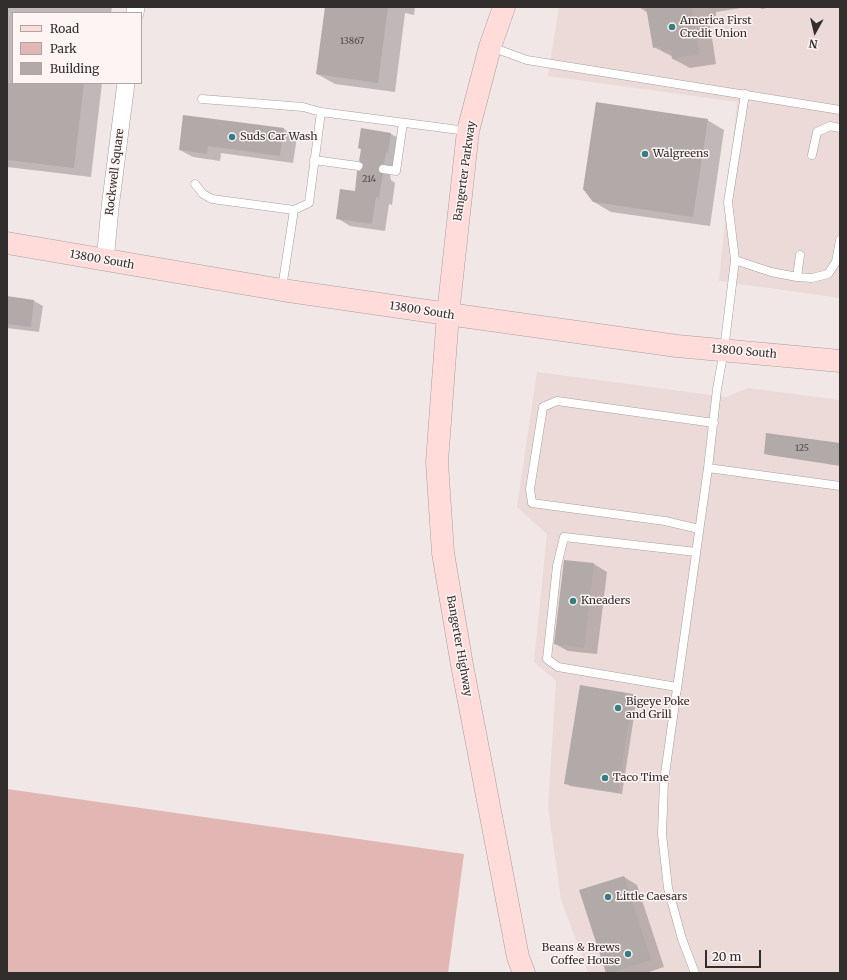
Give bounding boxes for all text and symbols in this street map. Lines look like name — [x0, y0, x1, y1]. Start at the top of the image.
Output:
legend — [12, 12, 142, 84]
north arrow — [795, 12, 835, 52]
place label: America First Credit Union — [680, 14, 752, 40]
text: Road — [50, 21, 79, 36]
marker: America First Credit Union — [667, 22, 677, 32]
house number: 13867 — [340, 36, 364, 46]
text: N — [808, 36, 819, 51]
text: Park — [50, 41, 77, 56]
text: Building — [50, 61, 99, 76]
street label: Bangerter Parkway — [451, 120, 479, 222]
street label: Rockwell Square — [103, 128, 127, 216]
place label: Suds Car Wash — [240, 130, 318, 144]
marker: Suds Car Wash — [227, 132, 237, 142]
place label: Walgreens — [653, 147, 709, 161]
marker: Walgreens — [640, 149, 650, 159]
house number: 214 — [362, 174, 376, 184]
street label: 13800 South — [69, 248, 135, 272]
street label: 13800 South — [389, 299, 455, 323]
street label: 13800 South — [711, 343, 777, 361]
house number: 125 — [795, 443, 809, 453]
street label: Bangerter Highway — [444, 594, 474, 698]
place label: Kneaders — [581, 594, 631, 608]
marker: Kneaders — [568, 596, 578, 606]
place label: Bigeye Poke and Grill — [626, 695, 689, 721]
marker: Bigeye Poke and Grill — [613, 703, 623, 713]
place label: Taco Time — [613, 771, 669, 785]
marker: Taco Time — [600, 773, 610, 783]
place label: Little Caesars — [616, 890, 687, 904]
marker: Little Caesars — [603, 892, 613, 902]
place label: Beans & Brews Coffee House — [542, 941, 620, 967]
scale bar — [707, 942, 763, 968]
marker: Beans & Brews Coffee House — [623, 949, 633, 959]
text: 20 m — [712, 949, 741, 964]

